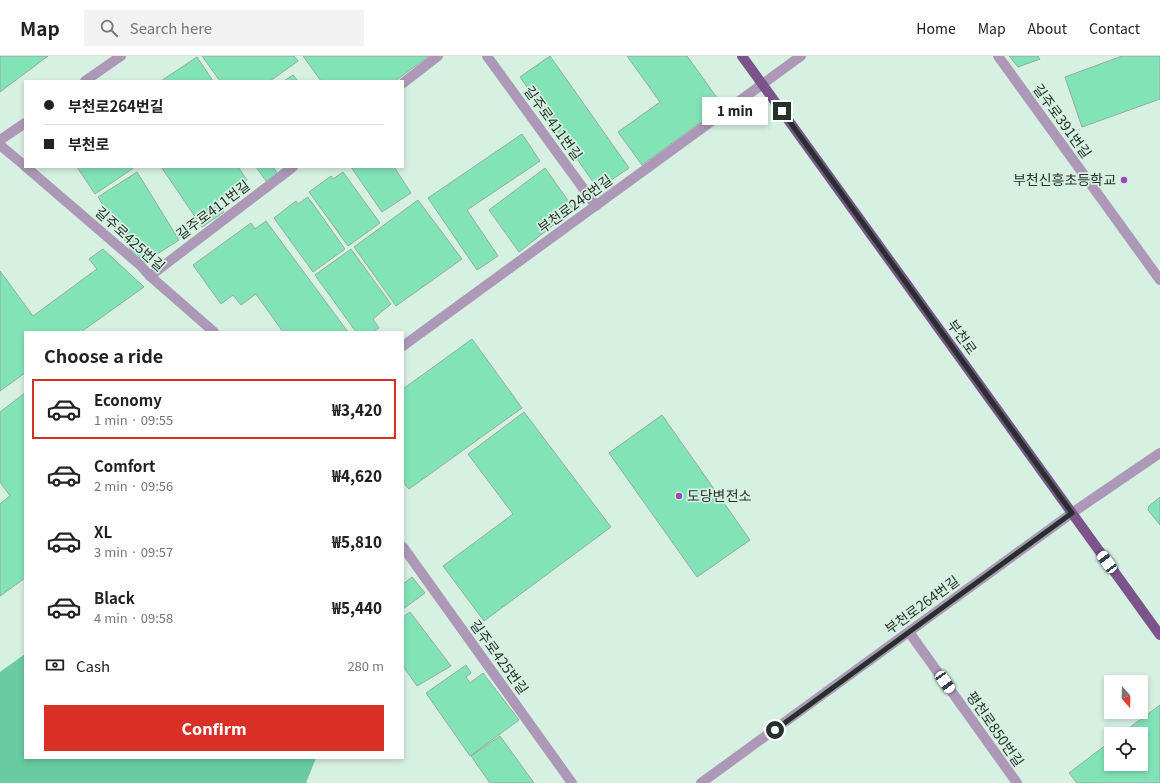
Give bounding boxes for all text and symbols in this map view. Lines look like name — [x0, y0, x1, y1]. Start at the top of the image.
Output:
search box — [84, 10, 364, 46]
text: Map — [20, 14, 60, 41]
icon: search — [98, 17, 120, 39]
text: Search here — [130, 17, 212, 38]
text: Home — [916, 18, 956, 38]
text: Map — [978, 18, 1006, 38]
text: About — [1028, 18, 1067, 38]
text: Contact — [1089, 18, 1140, 38]
street label: 길주로391번길 — [1029, 79, 1097, 162]
street label: 길주로411번길 — [520, 81, 588, 164]
text: 부천로264번길 — [68, 95, 164, 116]
callout: 1 min — [702, 97, 768, 125]
text: 1 min — [717, 101, 753, 120]
route end — [773, 102, 791, 120]
text: 부천로 — [68, 133, 109, 154]
street label: 부천로246번길 — [533, 169, 616, 237]
place label: 부천신흥초등학교 — [1013, 169, 1116, 189]
street label: 길주로411번길 — [171, 175, 253, 244]
marker: 부천신흥초등학교 — [1119, 175, 1129, 185]
street label: 길주로425번길 — [91, 201, 170, 275]
street label: 부천로 — [943, 315, 982, 358]
text: Choose a ride — [44, 342, 163, 368]
text: Economy — [94, 389, 162, 410]
icon: car — [46, 391, 82, 427]
text: ₩3,420 — [332, 399, 382, 420]
text: 1 min · 09:55 — [94, 410, 173, 429]
text: Comfort — [94, 455, 155, 476]
icon: car — [46, 457, 82, 493]
text: ₩4,620 — [332, 465, 382, 486]
text: 2 min · 09:56 — [94, 476, 173, 495]
place label: 도당변전소 — [687, 485, 752, 505]
marker: 도당변전소 — [674, 491, 684, 501]
text: XL — [94, 521, 112, 542]
icon: car — [46, 523, 82, 559]
text: ₩5,810 — [332, 531, 382, 552]
text: 3 min · 09:57 — [94, 542, 173, 561]
car — [1095, 549, 1119, 575]
street label: 부천로264번길 — [880, 570, 963, 638]
text: Black — [94, 587, 135, 608]
icon: car — [46, 589, 82, 625]
text: ₩5,440 — [332, 597, 382, 618]
text: 4 min · 09:58 — [94, 608, 173, 627]
street label: 길주로425번길 — [466, 615, 534, 698]
icon: cash — [44, 654, 66, 676]
text: Cash — [76, 655, 110, 676]
text: 280 m — [347, 656, 384, 675]
car — [933, 669, 957, 695]
north arrow — [1104, 675, 1148, 719]
map controls — [1104, 675, 1148, 771]
street label: 평천로850번길 — [962, 687, 1029, 770]
button: Confirm — [44, 705, 384, 751]
route start — [766, 721, 784, 739]
button: locate — [1104, 727, 1148, 771]

